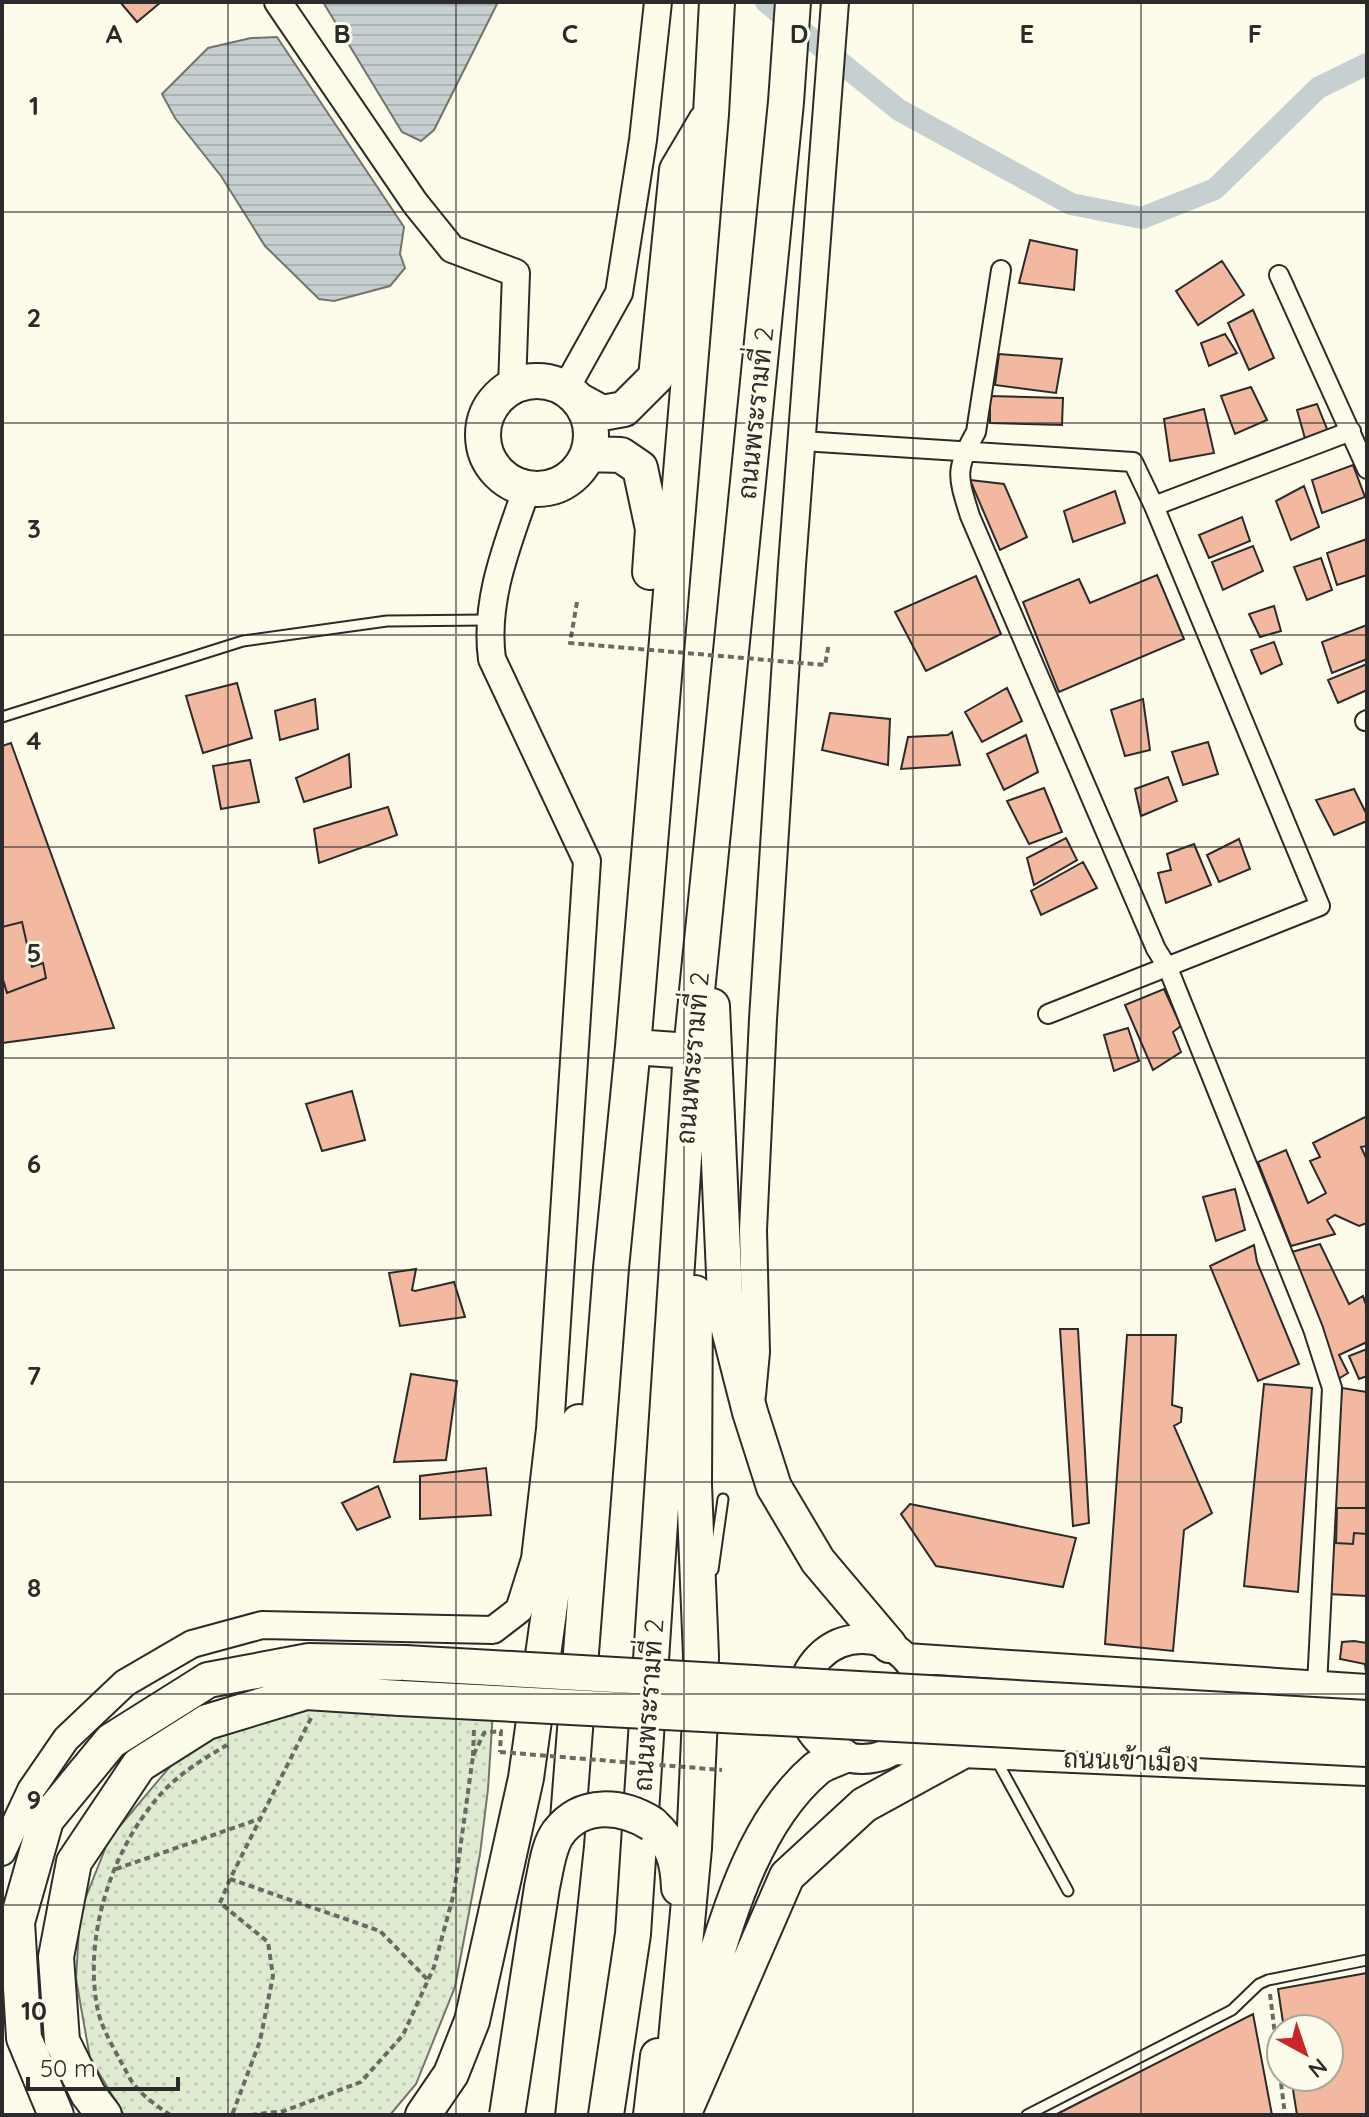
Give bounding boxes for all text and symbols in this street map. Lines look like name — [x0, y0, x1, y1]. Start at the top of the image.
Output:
text: A — [106, 17, 123, 50]
text: B — [333, 17, 351, 50]
text: C — [562, 17, 578, 50]
text: D — [790, 17, 808, 50]
text: E — [1020, 17, 1034, 50]
text: F — [1248, 17, 1262, 50]
text: 1 — [29, 89, 39, 122]
text: 2 — [27, 301, 41, 334]
street label: ถนนพระรามที่ 2 — [725, 325, 780, 501]
text: 3 — [27, 512, 41, 545]
text: 4 — [26, 724, 42, 757]
text: 5 — [27, 936, 41, 969]
street label: ถนนพระรามที่ 2 — [663, 970, 716, 1146]
text: 6 — [27, 1147, 41, 1180]
text: 7 — [27, 1359, 41, 1392]
text: 8 — [27, 1571, 41, 1604]
street label: ถนนพระรามที่ 2 — [621, 1617, 670, 1793]
street label: ถนนเข้าเมือง — [1063, 1741, 1199, 1779]
text: 9 — [27, 1783, 41, 1816]
text: 10 — [21, 1994, 47, 2027]
north arrow — [1265, 2013, 1345, 2093]
scale bar — [28, 2041, 178, 2091]
text: N — [1303, 2052, 1333, 2084]
text: 50 m — [40, 2053, 96, 2083]

